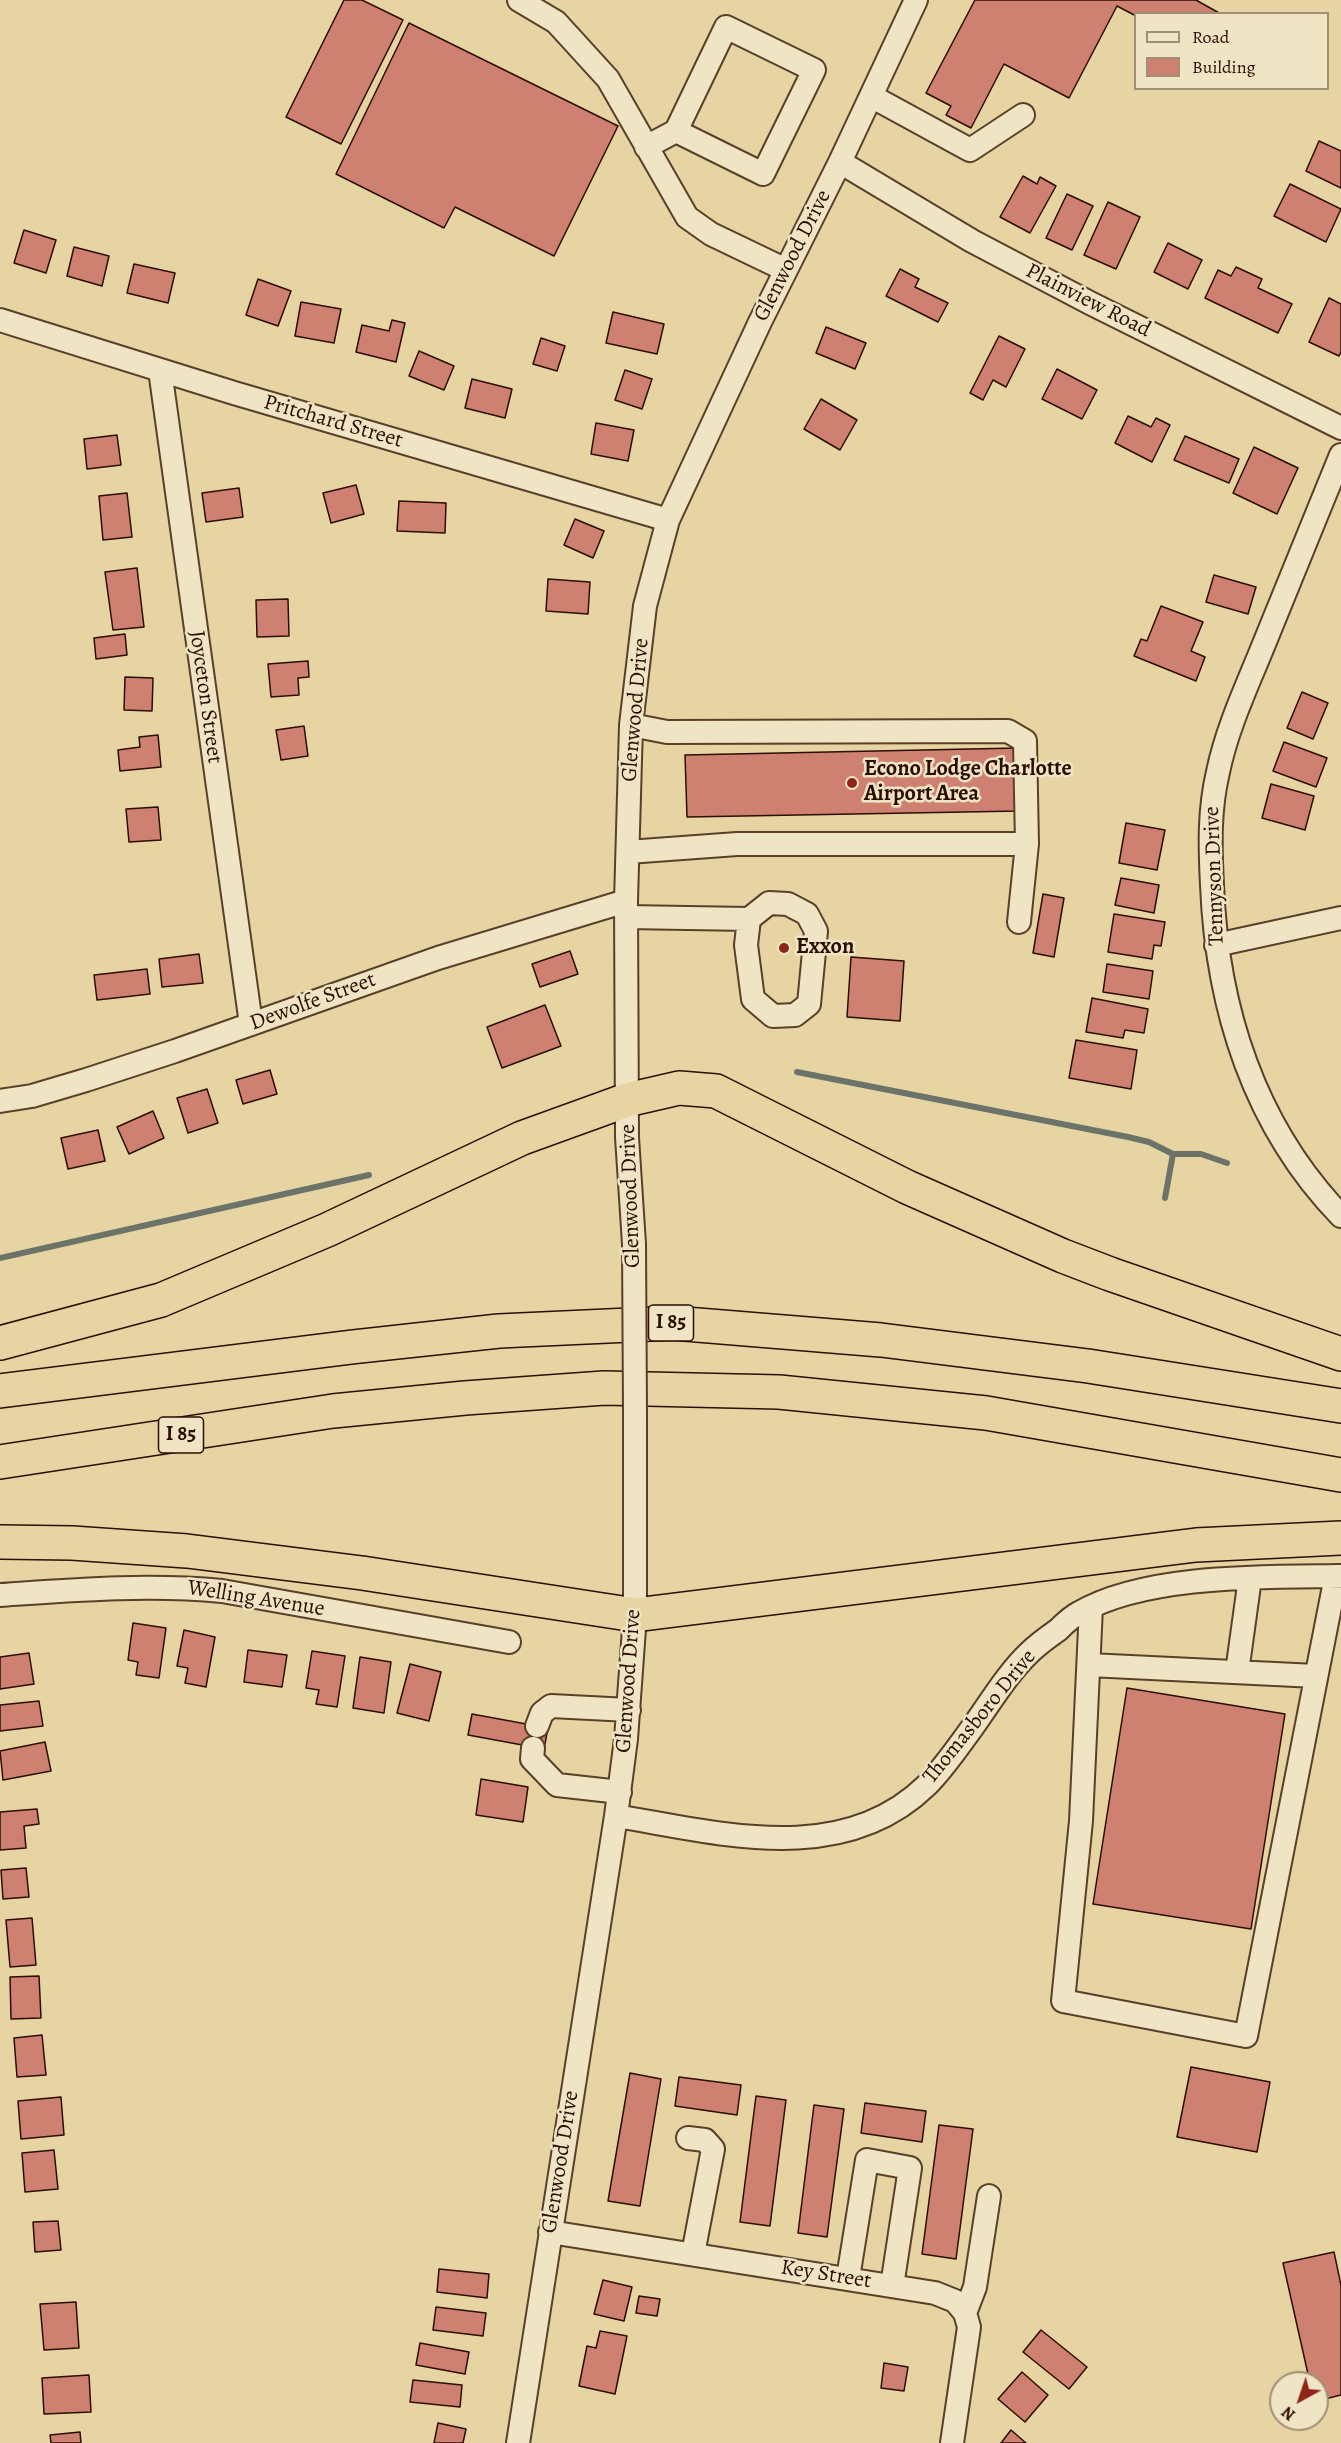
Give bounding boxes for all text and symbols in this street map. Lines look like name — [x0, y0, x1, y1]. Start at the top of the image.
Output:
legend — [1134, 12, 1329, 90]
text: Road — [1192, 25, 1229, 49]
text: Building — [1192, 55, 1256, 79]
street label: Glenwood Drive — [749, 186, 837, 326]
street label: Plainview Road — [1021, 258, 1155, 344]
street label: Pritchard Street — [260, 390, 406, 454]
street label: Joyceton Street — [183, 629, 227, 765]
street label: Glenwood Drive — [617, 637, 655, 783]
place label: Econo Lodge Charlotte Airport Area — [864, 757, 1072, 808]
marker: Econo Lodge Charlotte Airport Area — [845, 776, 859, 790]
street label: Tennyson Drive — [1199, 806, 1231, 946]
place label: Exxon — [796, 935, 854, 961]
marker: Exxon — [777, 941, 791, 955]
street label: Dewolfe Street — [246, 967, 380, 1037]
street label: Glenwood Drive — [615, 1124, 647, 1268]
road number: I 85 — [648, 1305, 694, 1341]
road number: I 85 — [158, 1417, 204, 1453]
street label: Welling Avenue — [185, 1575, 327, 1623]
street label: Glenwood Drive — [611, 1608, 647, 1754]
street label: Thomasboro Drive — [918, 1645, 1042, 1789]
street label: Glenwood Drive — [537, 2089, 585, 2235]
street label: Key Street — [779, 2255, 873, 2295]
north arrow — [1269, 2371, 1329, 2431]
text: N — [1277, 2401, 1300, 2425]

